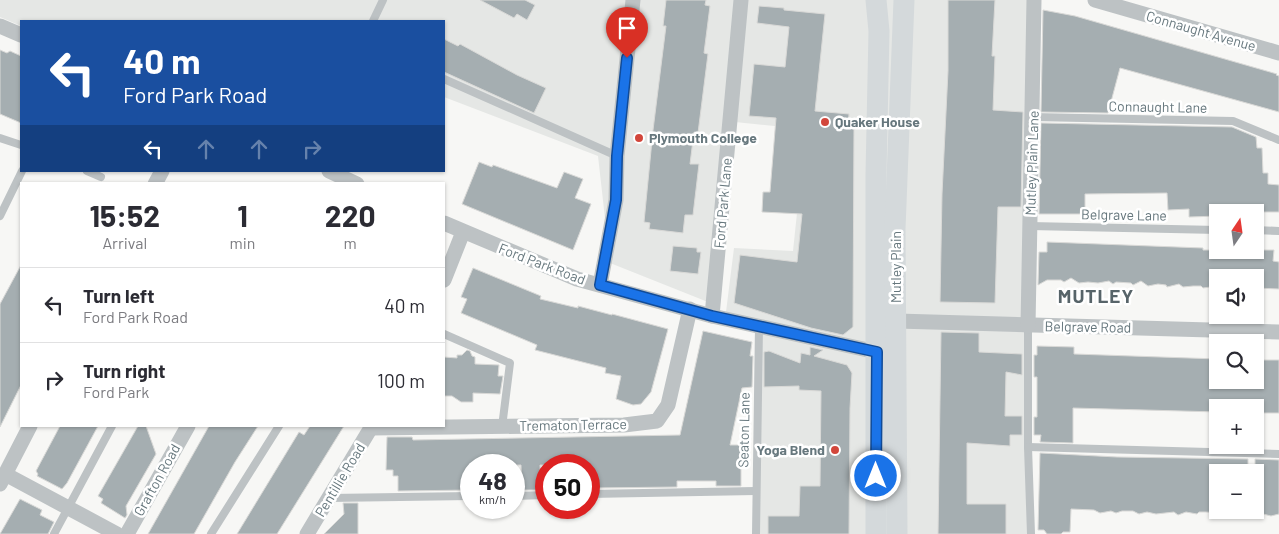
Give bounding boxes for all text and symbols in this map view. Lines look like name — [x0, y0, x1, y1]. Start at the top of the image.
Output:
pin — [606, 7, 648, 58]
street label: Connaught Avenue — [1144, 7, 1258, 54]
icon: arrive — [613, 14, 641, 42]
text: 40 m — [123, 39, 200, 81]
icon: left — [40, 40, 105, 105]
text: Ford Park Road — [123, 81, 267, 107]
street label: Connaught Lane — [1108, 97, 1208, 116]
street label: Mutley Plain Lane — [1021, 110, 1042, 216]
place label: Quaker House — [835, 113, 920, 130]
marker: Quaker House — [819, 116, 831, 128]
place label: Plymouth College — [649, 129, 757, 146]
marker: Plymouth College — [633, 132, 645, 144]
icon: left — [139, 135, 167, 163]
icon: ahead — [192, 135, 220, 163]
icon: ahead — [245, 135, 273, 163]
icon: right — [298, 135, 326, 163]
street label: Ford Park Lane — [710, 157, 735, 249]
text: 15:52 — [89, 197, 160, 233]
text: 1 — [237, 197, 248, 233]
text: 220 — [325, 197, 376, 233]
north arrow — [1209, 204, 1264, 259]
map controls — [1209, 204, 1264, 519]
street label: Belgrave Lane — [1081, 205, 1167, 224]
street label: Mutley Plain — [887, 231, 904, 303]
text: Arrival — [102, 233, 147, 252]
text: min — [230, 233, 255, 252]
text: m — [344, 233, 357, 252]
street label: Ford Park Road — [496, 239, 588, 288]
button: sound — [1209, 269, 1264, 324]
text: Turn left — [83, 284, 154, 307]
district label: MUTLEY — [1058, 284, 1134, 307]
icon: left — [40, 291, 68, 319]
text: 40 m — [384, 294, 425, 317]
text: Ford Park Road — [83, 307, 188, 326]
street label: Belgrave Road — [1045, 317, 1132, 336]
button: search — [1209, 334, 1264, 389]
text: Turn right — [83, 359, 165, 382]
icon: right — [40, 366, 68, 394]
text: 100 m — [377, 369, 425, 392]
text: Ford Park — [83, 382, 149, 401]
street label: Seaton Lane — [734, 392, 753, 468]
button: + — [1209, 399, 1264, 454]
street label: Trematon Terrace — [519, 415, 627, 434]
street label: Pentillie Road — [311, 440, 368, 520]
street label: Grafton Road — [130, 441, 183, 519]
place label: Yoga Blend — [756, 441, 825, 458]
marker: Yoga Blend — [829, 444, 841, 456]
position arrow — [849, 449, 901, 501]
speed limit sign: 50 — [535, 454, 600, 519]
button: − — [1209, 464, 1264, 519]
text: 48 — [478, 465, 507, 495]
text: km/h — [479, 492, 506, 506]

